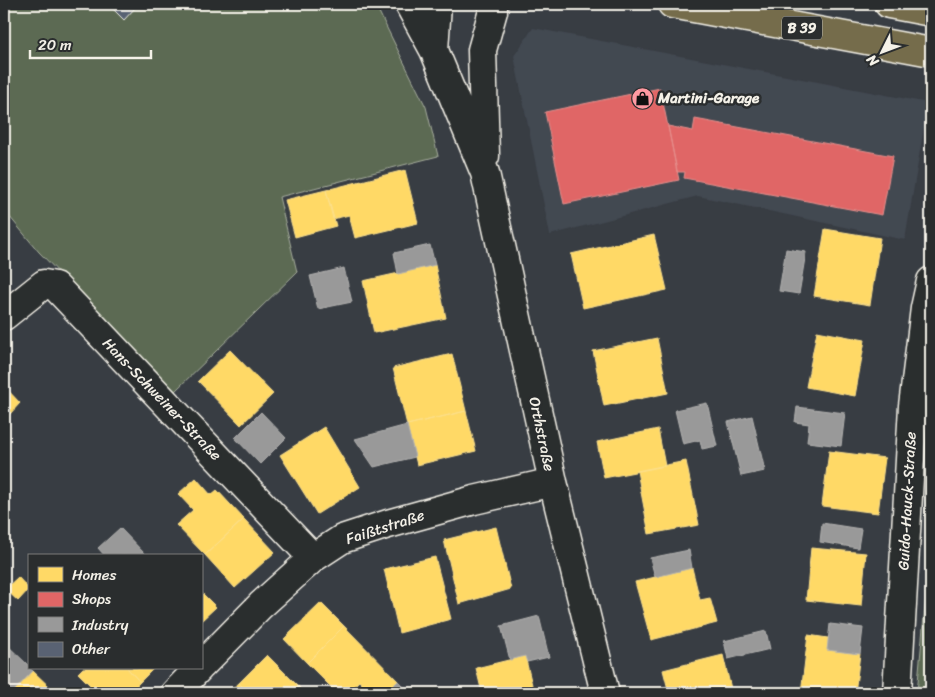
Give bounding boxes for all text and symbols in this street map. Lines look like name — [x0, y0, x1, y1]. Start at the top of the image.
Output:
road number: B 39 — [782, 16, 822, 40]
scale bar — [30, 28, 151, 60]
north arrow — [858, 28, 908, 78]
text: 20 m — [38, 32, 72, 58]
text: N — [860, 48, 886, 73]
place label: Martini-Garage — [657, 85, 760, 111]
shop icon: Martini-Garage — [630, 86, 654, 110]
street label: Hans-Schweiner-Straße — [96, 331, 228, 467]
street label: Orthstraße — [521, 394, 563, 474]
street label: Guido-Hauck-Straße — [890, 431, 924, 571]
street label: Faißtstraße — [342, 502, 428, 552]
legend — [28, 554, 202, 670]
text: Homes — [72, 562, 116, 588]
text: Shops — [72, 586, 112, 612]
text: Industry — [71, 612, 129, 638]
text: Other — [72, 636, 111, 662]

